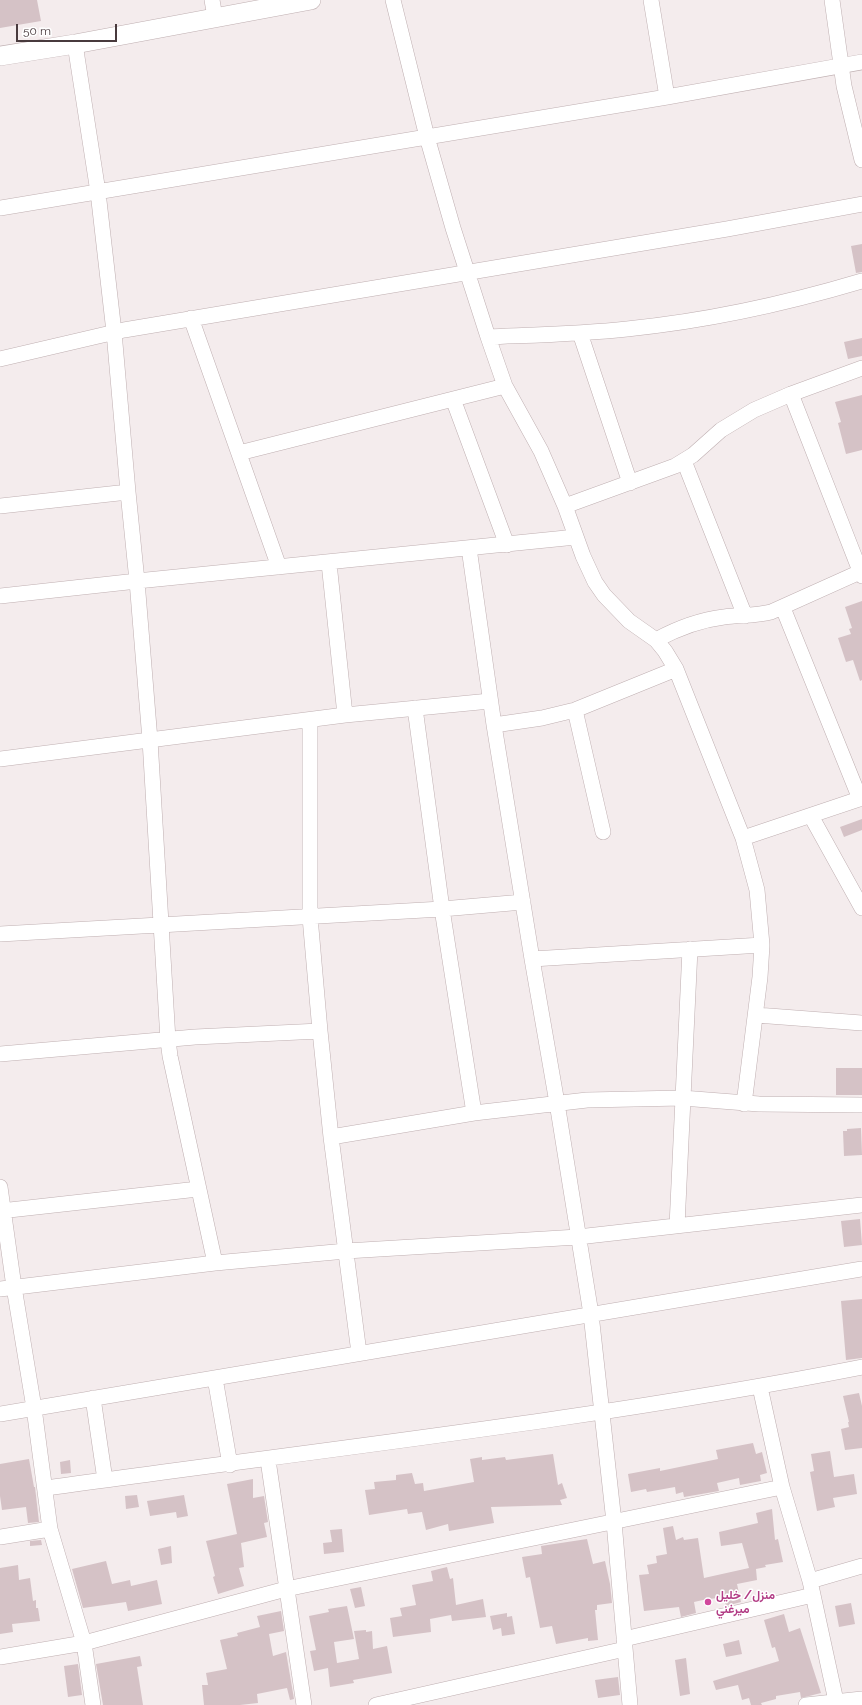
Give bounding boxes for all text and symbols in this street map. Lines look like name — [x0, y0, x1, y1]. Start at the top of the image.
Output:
scale bar — [18, 16, 119, 42]
text: 50 m — [23, 24, 51, 38]
place label: منزل/ خليل ميرغني — [716, 1588, 775, 1616]
marker: منزل/ خليل ميرغني — [703, 1597, 713, 1607]

